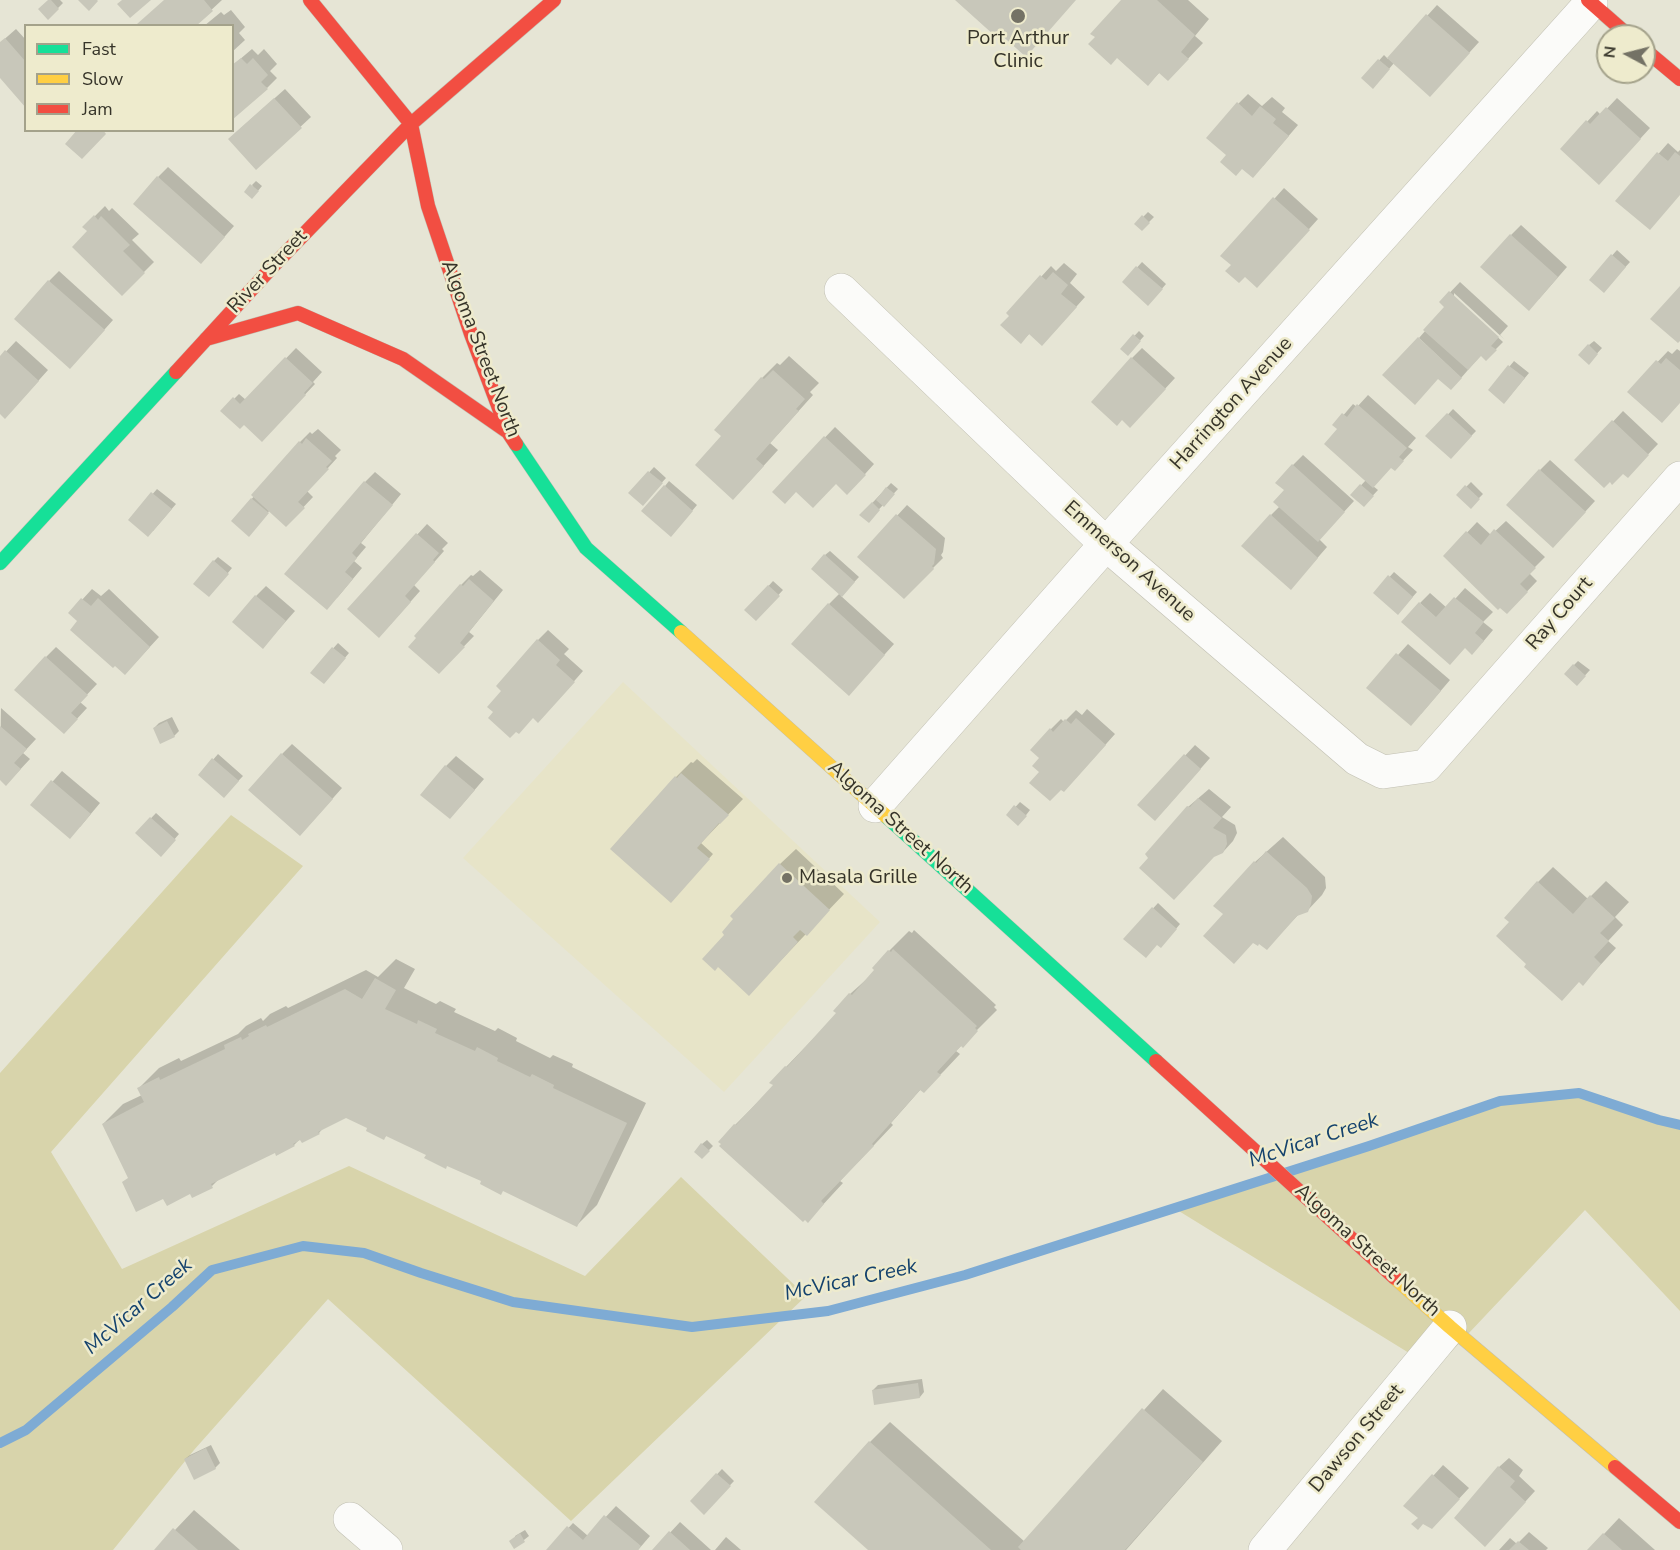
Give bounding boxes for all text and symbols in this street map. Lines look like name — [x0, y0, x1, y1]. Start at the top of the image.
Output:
marker: Port Arthur Clinic — [1009, 7, 1027, 25]
legend — [24, 24, 234, 132]
north arrow — [1596, 24, 1656, 84]
place label: Port Arthur Clinic — [967, 27, 1069, 74]
text: Fast — [82, 37, 116, 61]
text: N — [1598, 45, 1622, 59]
text: Slow — [82, 67, 123, 91]
text: Jam — [82, 97, 113, 121]
street label: River Street — [223, 225, 313, 319]
street label: Algoma Street North — [435, 257, 525, 441]
street label: Harrington Avenue — [1166, 333, 1298, 475]
street label: Emmerson Avenue — [1058, 497, 1200, 627]
street label: Ray Court — [1522, 573, 1598, 655]
street label: Algoma Street North — [822, 756, 978, 900]
place label: Masala Grille — [799, 866, 917, 890]
marker: Masala Grille — [780, 871, 794, 885]
water label: McVicar Creek — [1246, 1108, 1382, 1174]
street label: Algoma Street North — [1289, 1179, 1445, 1323]
water label: McVicar Creek — [80, 1253, 198, 1361]
water label: McVicar Creek — [782, 1255, 920, 1307]
street label: Dawson Street — [1305, 1380, 1409, 1498]

